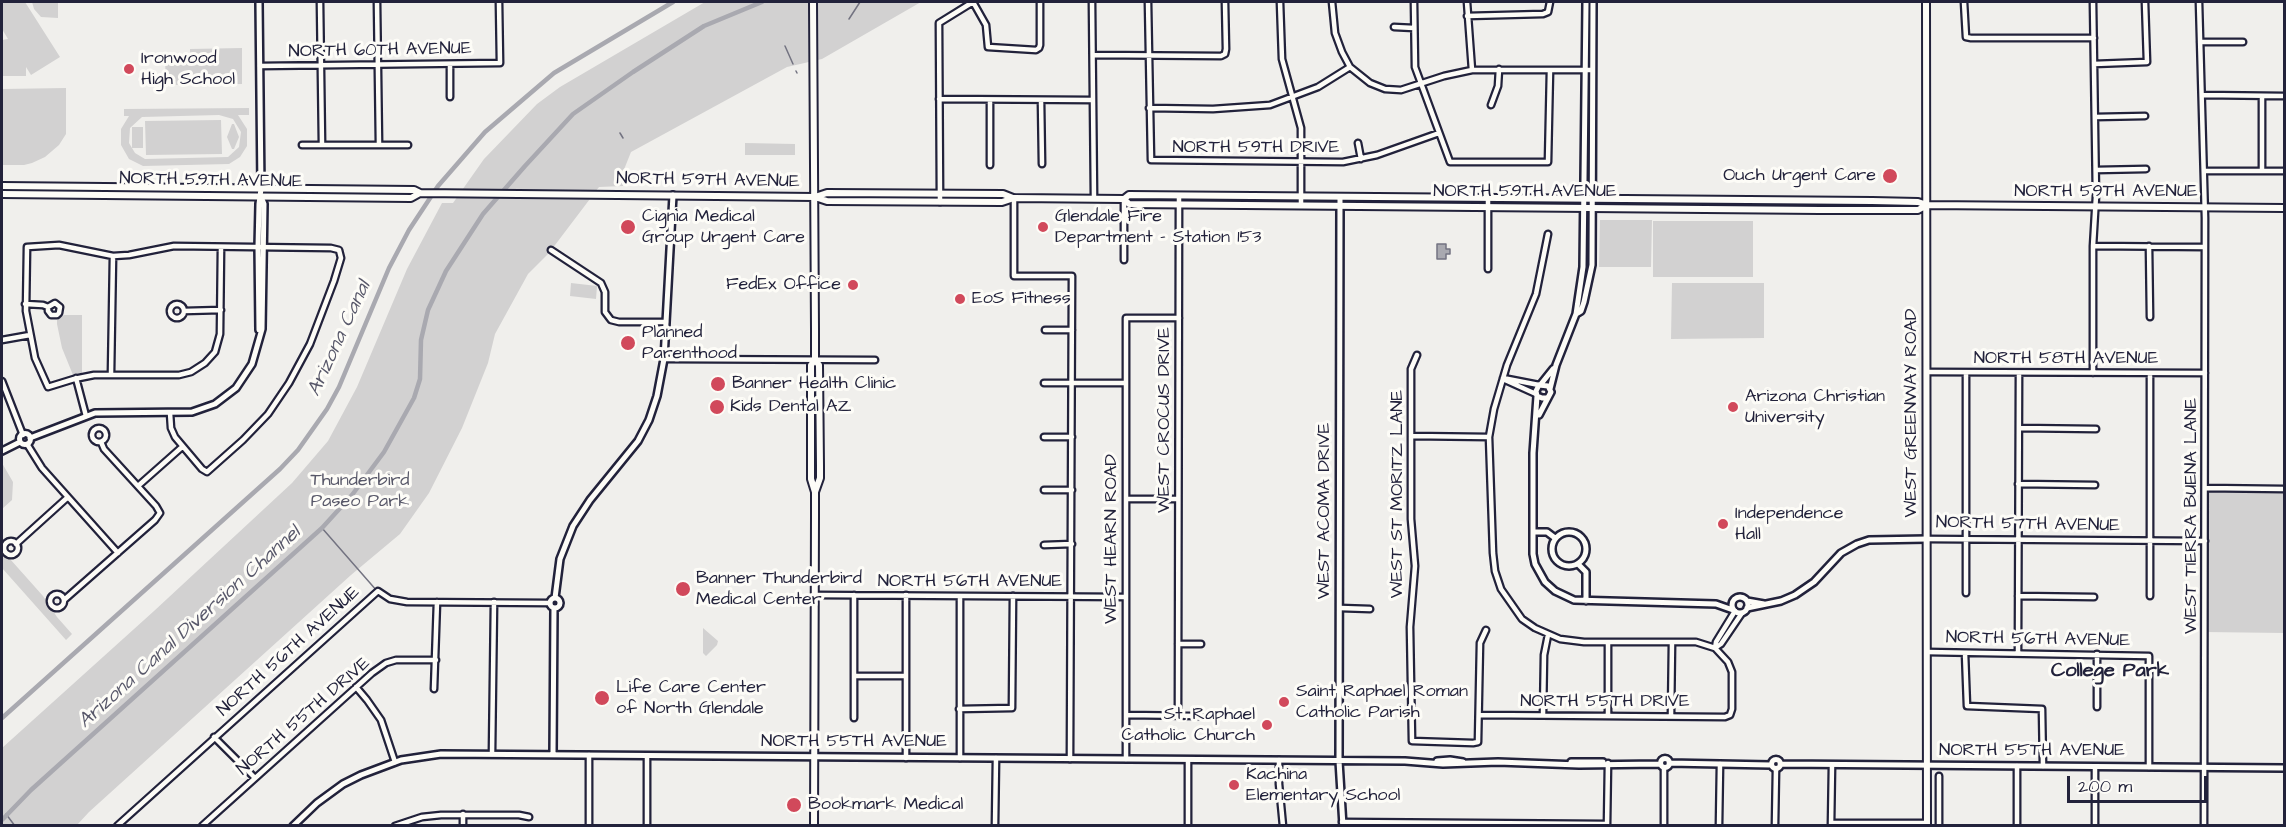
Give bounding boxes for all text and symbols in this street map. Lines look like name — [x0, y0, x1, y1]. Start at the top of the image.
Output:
street label: NORTH 60TH AVENUE — [288, 39, 472, 63]
place label: Ironwood High School — [141, 48, 235, 90]
marker: Ironwood High School — [122, 62, 136, 76]
street label: NORTH 59TH DRIVE — [1173, 137, 1339, 159]
place label: Ouch Urgent Care — [1723, 165, 1876, 187]
marker: Ouch Urgent Care — [1881, 167, 1899, 185]
street label: NORTH 59TH AVENUE — [119, 169, 303, 193]
street label: NORTH 59TH AVENUE — [616, 169, 800, 193]
street label: NORTH 59TH AVENUE — [1433, 181, 1617, 203]
street label: NORTH 59TH AVENUE — [2014, 181, 2198, 203]
place label: Cignia Medical Group Urgent Care — [642, 206, 805, 248]
place label: Glendale Fire Department - Station 153 — [1055, 206, 1261, 248]
marker: Cignia Medical Group Urgent Care — [619, 218, 637, 236]
marker: Glendale Fire Department - Station 153 — [1036, 220, 1050, 234]
place label: FedEx Office — [726, 274, 841, 296]
water label: Arizona Canal — [303, 278, 377, 400]
marker: FedEx Office — [846, 278, 860, 292]
place label: EoS Fitness — [972, 288, 1071, 310]
marker: EoS Fitness — [953, 292, 967, 306]
street label: WEST GREENWAY ROAD — [1901, 309, 1923, 517]
place label: Planned Parenthood — [642, 322, 737, 364]
street label: WEST CROCUS DRIVE — [1154, 327, 1176, 513]
marker: Planned Parenthood — [619, 334, 637, 352]
street label: NORTH 58TH AVENUE — [1974, 348, 2158, 370]
place label: Banner Health Clinic — [732, 373, 896, 395]
marker: Banner Health Clinic — [709, 375, 727, 393]
place label: Arizona Christian University — [1745, 386, 1885, 428]
street label: WEST ST MORITZ LANE — [1387, 390, 1409, 598]
place label: Kids Dental AZ — [730, 396, 852, 418]
marker: Kids Dental AZ — [708, 398, 726, 416]
street label: WEST TIERRA BUENA LANE — [2181, 398, 2203, 634]
marker: Arizona Christian University — [1726, 400, 1740, 414]
street label: WEST ACOMA DRIVE — [1314, 423, 1336, 599]
street label: WEST HEARN ROAD — [1101, 454, 1123, 624]
park label: Thunderbird Paseo Park — [310, 470, 410, 512]
place label: Independence Hall — [1735, 503, 1844, 546]
street label: NORTH 57TH AVENUE — [1936, 513, 2120, 537]
marker: Independence Hall — [1716, 517, 1730, 531]
water label: Arizona Canal Diversion Channel — [74, 522, 306, 734]
place label: Banner Thunderbird Medical Center — [696, 568, 862, 610]
street label: NORTH 56TH AVENUE — [878, 571, 1062, 593]
marker: Banner Thunderbird Medical Center — [674, 580, 692, 598]
street label: NORTH 56TH AVENUE — [213, 582, 365, 722]
street label: NORTH 56TH AVENUE — [1946, 628, 2130, 652]
street label: NORTH 55TH DRIVE — [233, 653, 375, 781]
district label: College Park — [2051, 660, 2169, 684]
place label: Life Care Center of North Glendale — [616, 677, 766, 720]
place label: Saint Raphael Roman Catholic Parish — [1296, 681, 1468, 724]
marker: Life Care Center of North Glendale — [593, 689, 611, 707]
street label: NORTH 55TH DRIVE — [1520, 691, 1690, 713]
marker: Saint Raphael Roman Catholic Parish — [1277, 695, 1291, 709]
place label: St. Raphael Catholic Church — [1122, 704, 1255, 746]
marker: St. Raphael Catholic Church — [1260, 718, 1274, 732]
street label: NORTH 55TH AVENUE — [761, 731, 947, 753]
street label: NORTH 55TH AVENUE — [1939, 740, 2125, 762]
place label: Kachina Elementary School — [1246, 764, 1400, 806]
scale bar — [2070, 764, 2210, 802]
text: 200 m — [2078, 774, 2132, 799]
marker: Kachina Elementary School — [1227, 778, 1241, 792]
place label: Bookmark Medical — [808, 794, 963, 816]
marker: Bookmark Medical — [785, 796, 803, 814]

